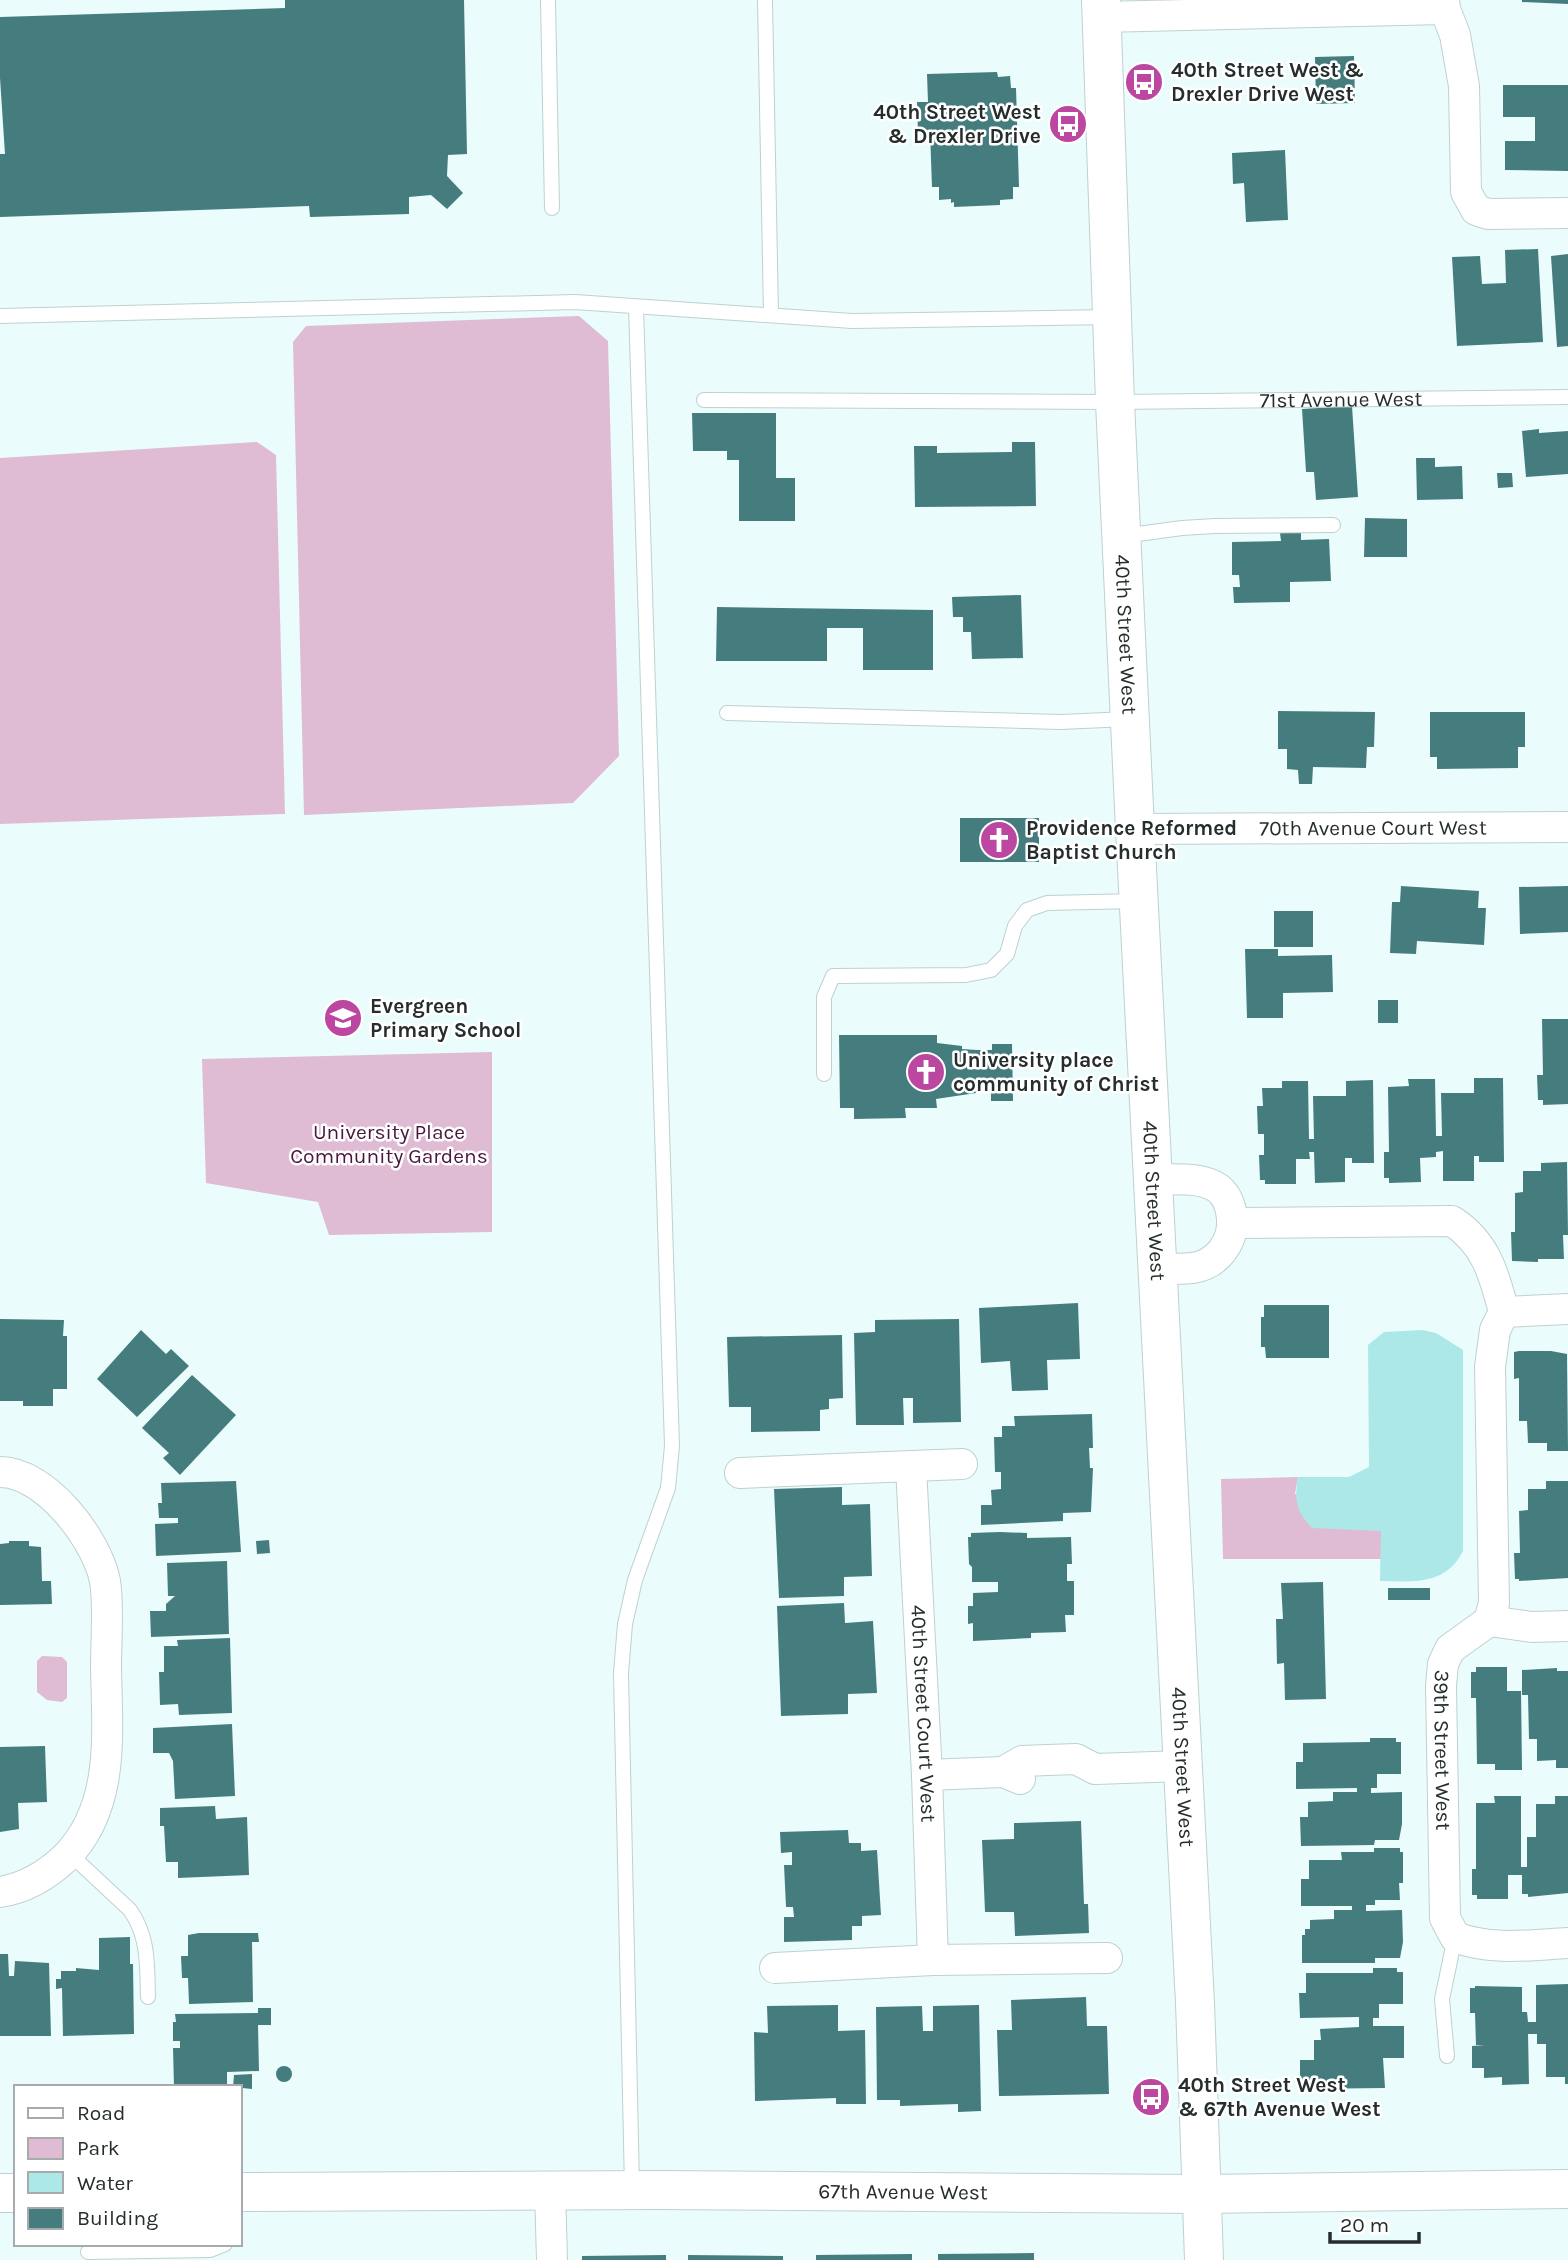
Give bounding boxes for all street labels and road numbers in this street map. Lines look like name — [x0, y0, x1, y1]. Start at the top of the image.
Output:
street label: 71st Avenue West — [1259, 387, 1423, 412]
street label: 40th Street West — [1110, 554, 1142, 715]
street label: 70th Avenue Court West — [1259, 815, 1487, 840]
street label: 40th Street West — [1138, 1120, 1170, 1282]
street label: 40th Street Court West — [906, 1604, 941, 1823]
street label: 39th Street West — [1429, 1669, 1455, 1831]
street label: 40th Street West — [1167, 1686, 1199, 1848]
street label: 67th Avenue West — [818, 2179, 988, 2204]

